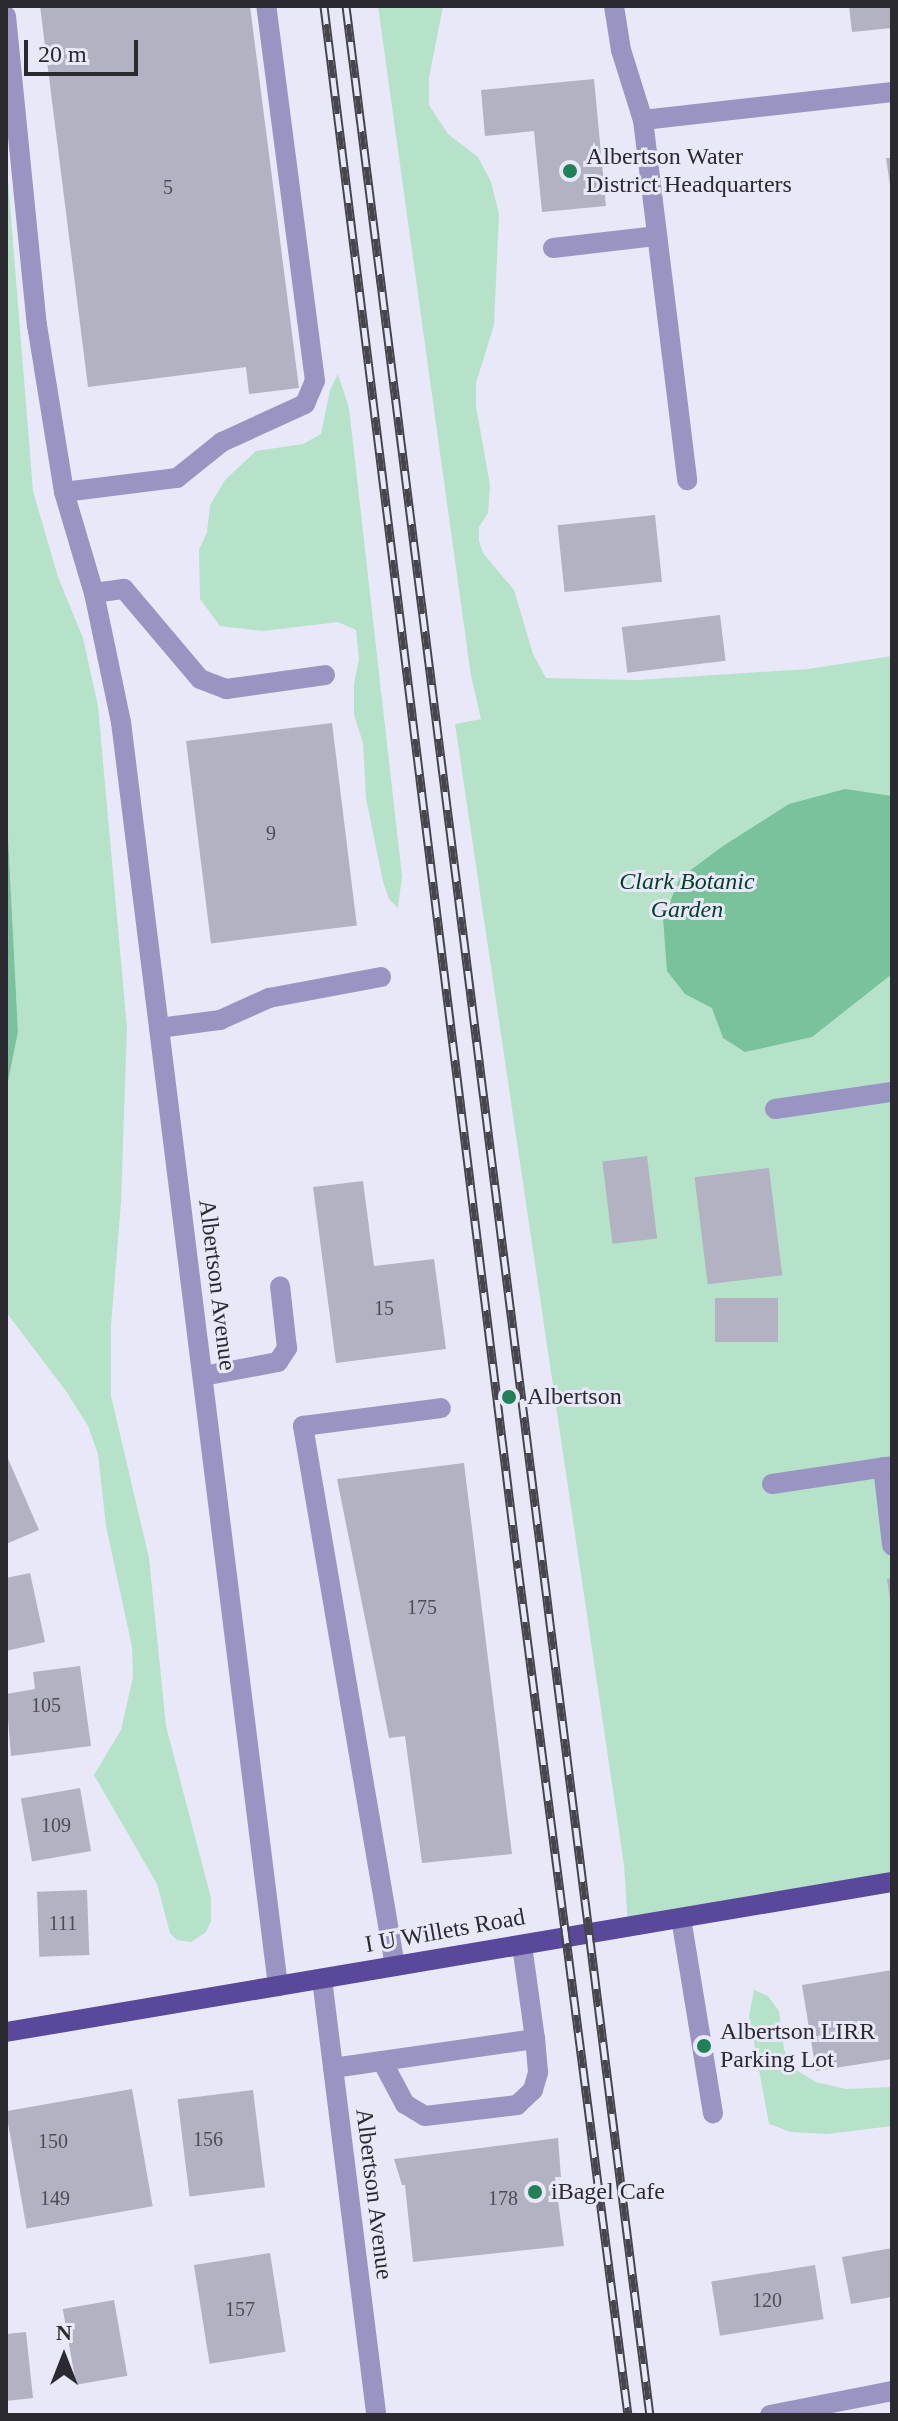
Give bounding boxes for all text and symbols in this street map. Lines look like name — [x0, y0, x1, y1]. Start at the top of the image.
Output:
scale bar — [28, 24, 142, 74]
text: 20 m — [38, 41, 87, 67]
place label: Albertson Water District Headquarters — [586, 143, 792, 199]
marker: Albertson Water District Headquarters — [561, 162, 579, 180]
house number: 5 — [163, 175, 173, 199]
house number: 9 — [266, 821, 276, 845]
park label: Clark Botanic Garden — [619, 868, 755, 924]
street label: Albertson Avenue — [192, 1197, 242, 1373]
house number: 15 — [374, 1296, 394, 1320]
place label: Albertson — [527, 1383, 622, 1411]
marker: Albertson — [498, 1386, 520, 1408]
house number: 175 — [407, 1595, 437, 1619]
house number: 105 — [31, 1693, 61, 1717]
house number: 109 — [41, 1813, 71, 1837]
street label: I U Willets Road — [363, 1903, 527, 1959]
house number: 111 — [49, 1911, 77, 1935]
place label: Albertson LIRR Parking Lot — [720, 2018, 875, 2074]
marker: Albertson LIRR Parking Lot — [695, 2037, 713, 2055]
street label: Albertson Avenue — [349, 2106, 399, 2282]
house number: 156 — [193, 2127, 223, 2151]
house number: 150 — [38, 2129, 68, 2153]
place label: iBagel Cafe — [551, 2178, 665, 2206]
marker: iBagel Cafe — [526, 2183, 544, 2201]
house number: 149 — [40, 2186, 70, 2210]
house number: 178 — [488, 2186, 518, 2210]
house number: 120 — [752, 2288, 782, 2312]
house number: 157 — [225, 2297, 255, 2321]
north arrow — [24, 2317, 104, 2397]
text: N — [56, 2320, 72, 2345]

